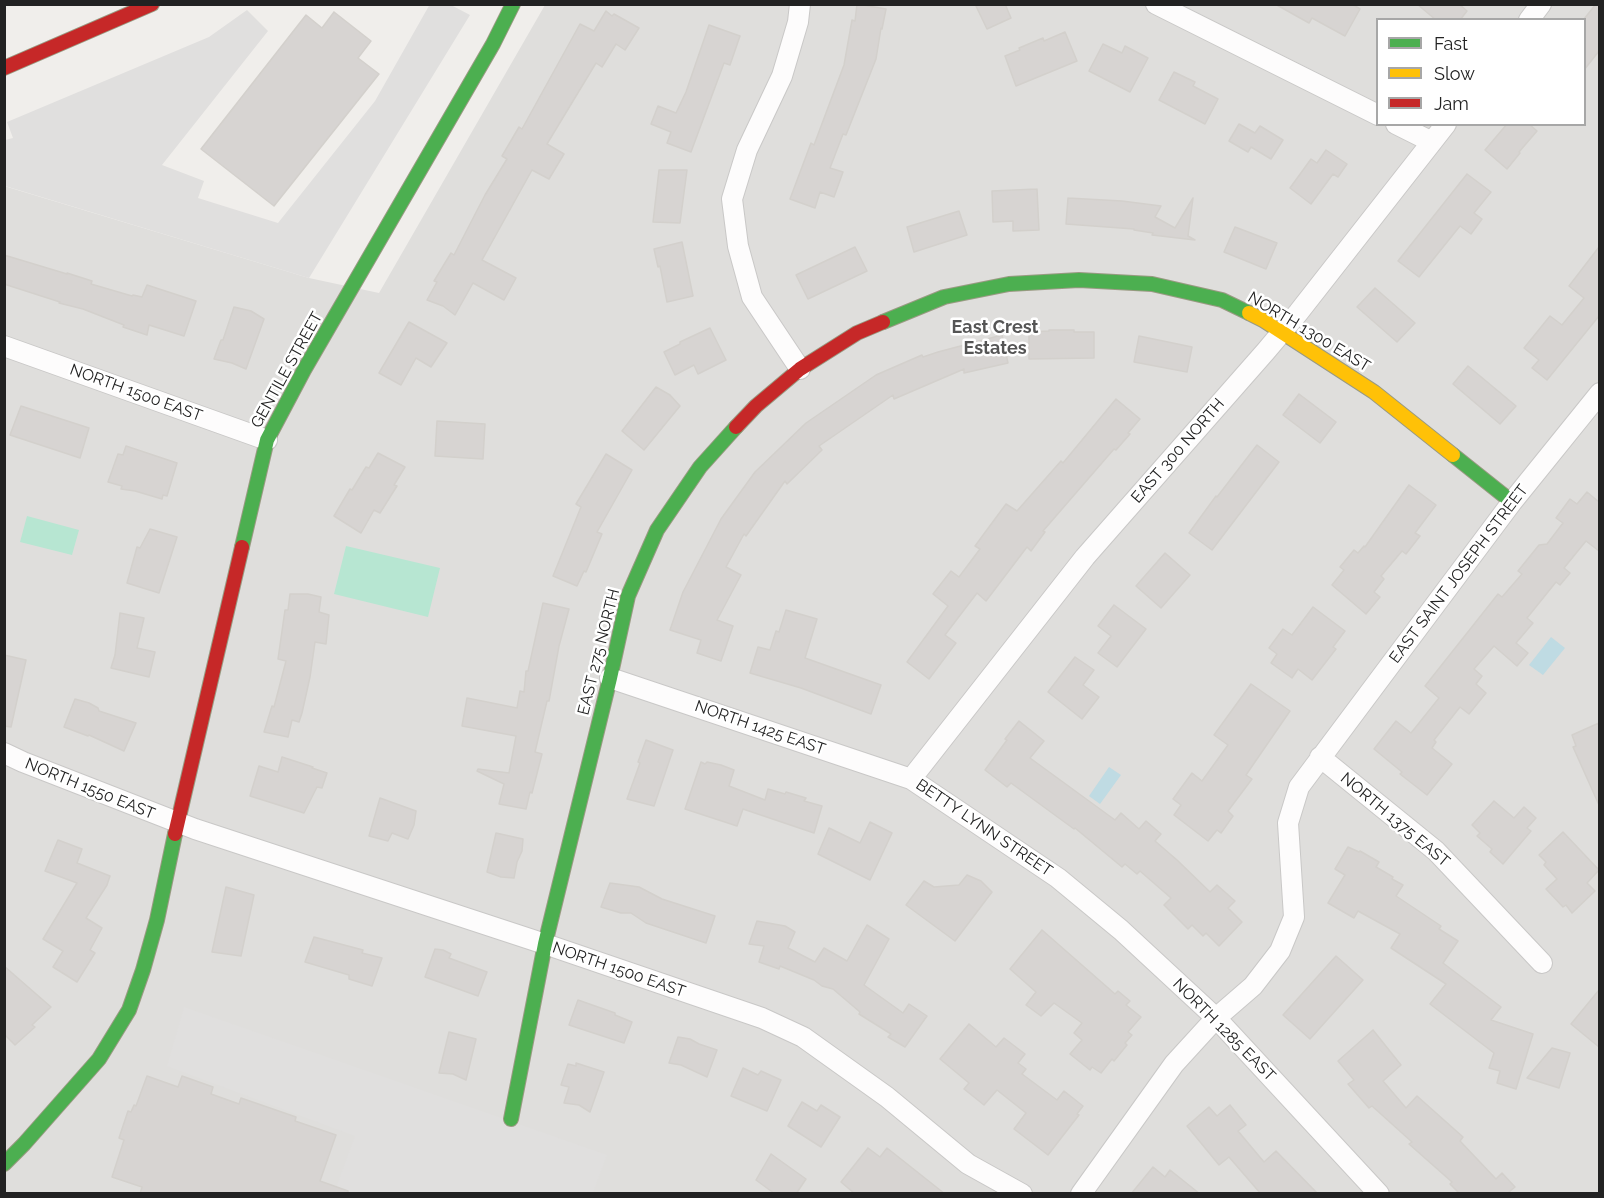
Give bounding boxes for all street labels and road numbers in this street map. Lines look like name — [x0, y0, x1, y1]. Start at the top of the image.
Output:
street label: NORTH 1300 EAST — [1244, 288, 1374, 376]
street label: GENTILE STREET — [247, 309, 327, 431]
street label: NORTH 1500 EAST — [67, 360, 205, 426]
street label: EAST 300 NORTH — [1127, 395, 1229, 507]
street label: EAST SAINT JOSEPH STREET — [1386, 481, 1532, 667]
street label: EAST 275 NORTH — [574, 587, 624, 717]
street label: NORTH 1425 EAST — [692, 697, 828, 759]
street label: NORTH 1550 EAST — [22, 754, 158, 824]
street label: NORTH 1375 EAST — [1337, 769, 1453, 871]
street label: BETTY LYNN STREET — [912, 775, 1056, 881]
street label: NORTH 1500 EAST — [550, 938, 688, 1002]
street label: NORTH 1285 EAST — [1169, 975, 1279, 1085]

